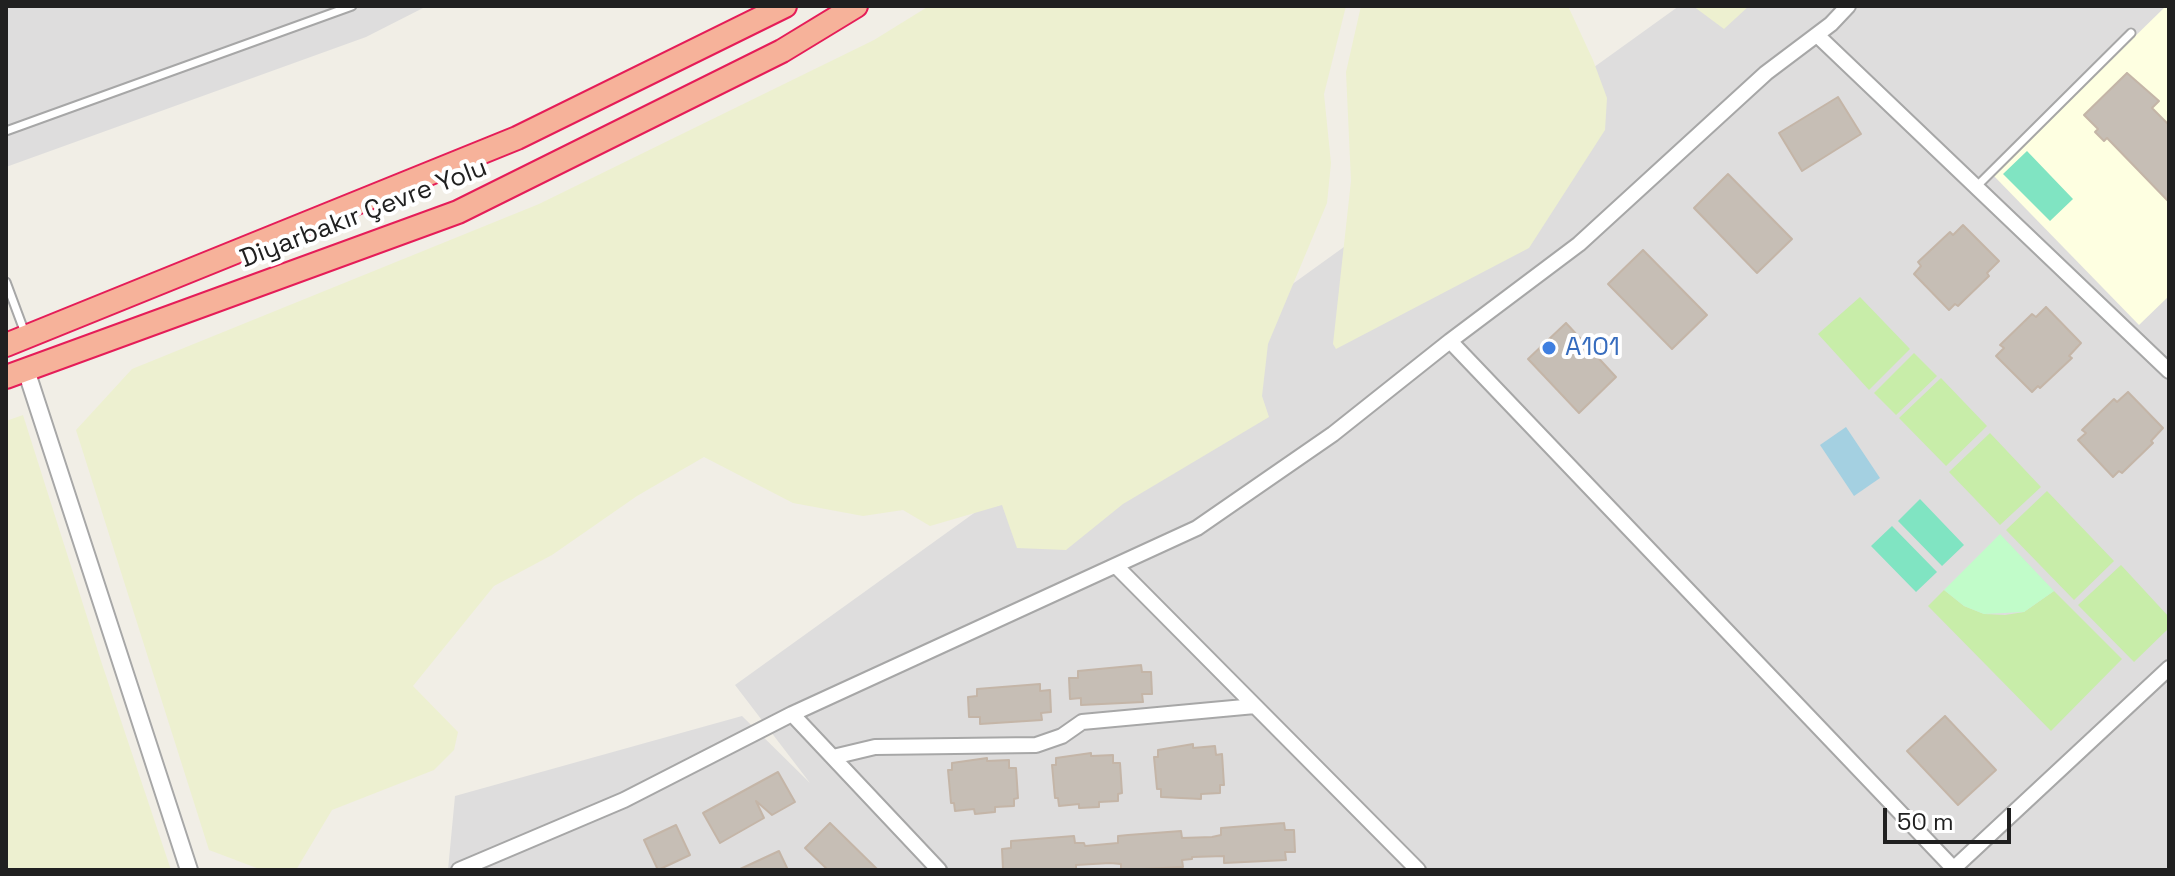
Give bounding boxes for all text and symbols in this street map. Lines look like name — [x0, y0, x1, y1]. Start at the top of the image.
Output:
street label: Diyarbakır Çevre Yolu — [236, 153, 492, 275]
place label: A101 — [1565, 332, 1620, 364]
marker: A101 — [1540, 339, 1558, 357]
scale bar — [1887, 792, 2015, 842]
text: 50 m — [1897, 806, 1954, 837]

